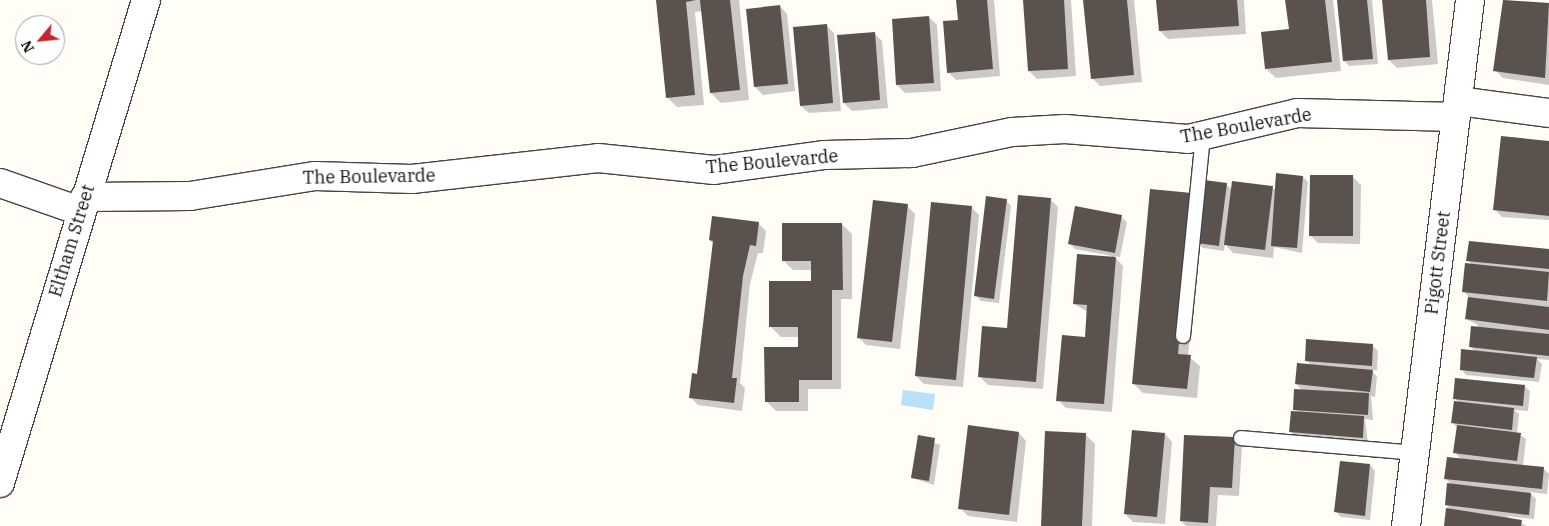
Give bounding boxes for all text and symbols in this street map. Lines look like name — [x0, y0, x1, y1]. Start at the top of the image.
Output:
north arrow — [15, 15, 65, 65]
text: N — [17, 37, 38, 56]
street label: The Boulevarde — [1179, 104, 1313, 148]
street label: The Boulevarde — [705, 145, 839, 179]
street label: The Boulevarde — [302, 165, 436, 189]
street label: Eltham Street — [45, 182, 99, 300]
street label: Pigott Street — [1421, 210, 1455, 316]

